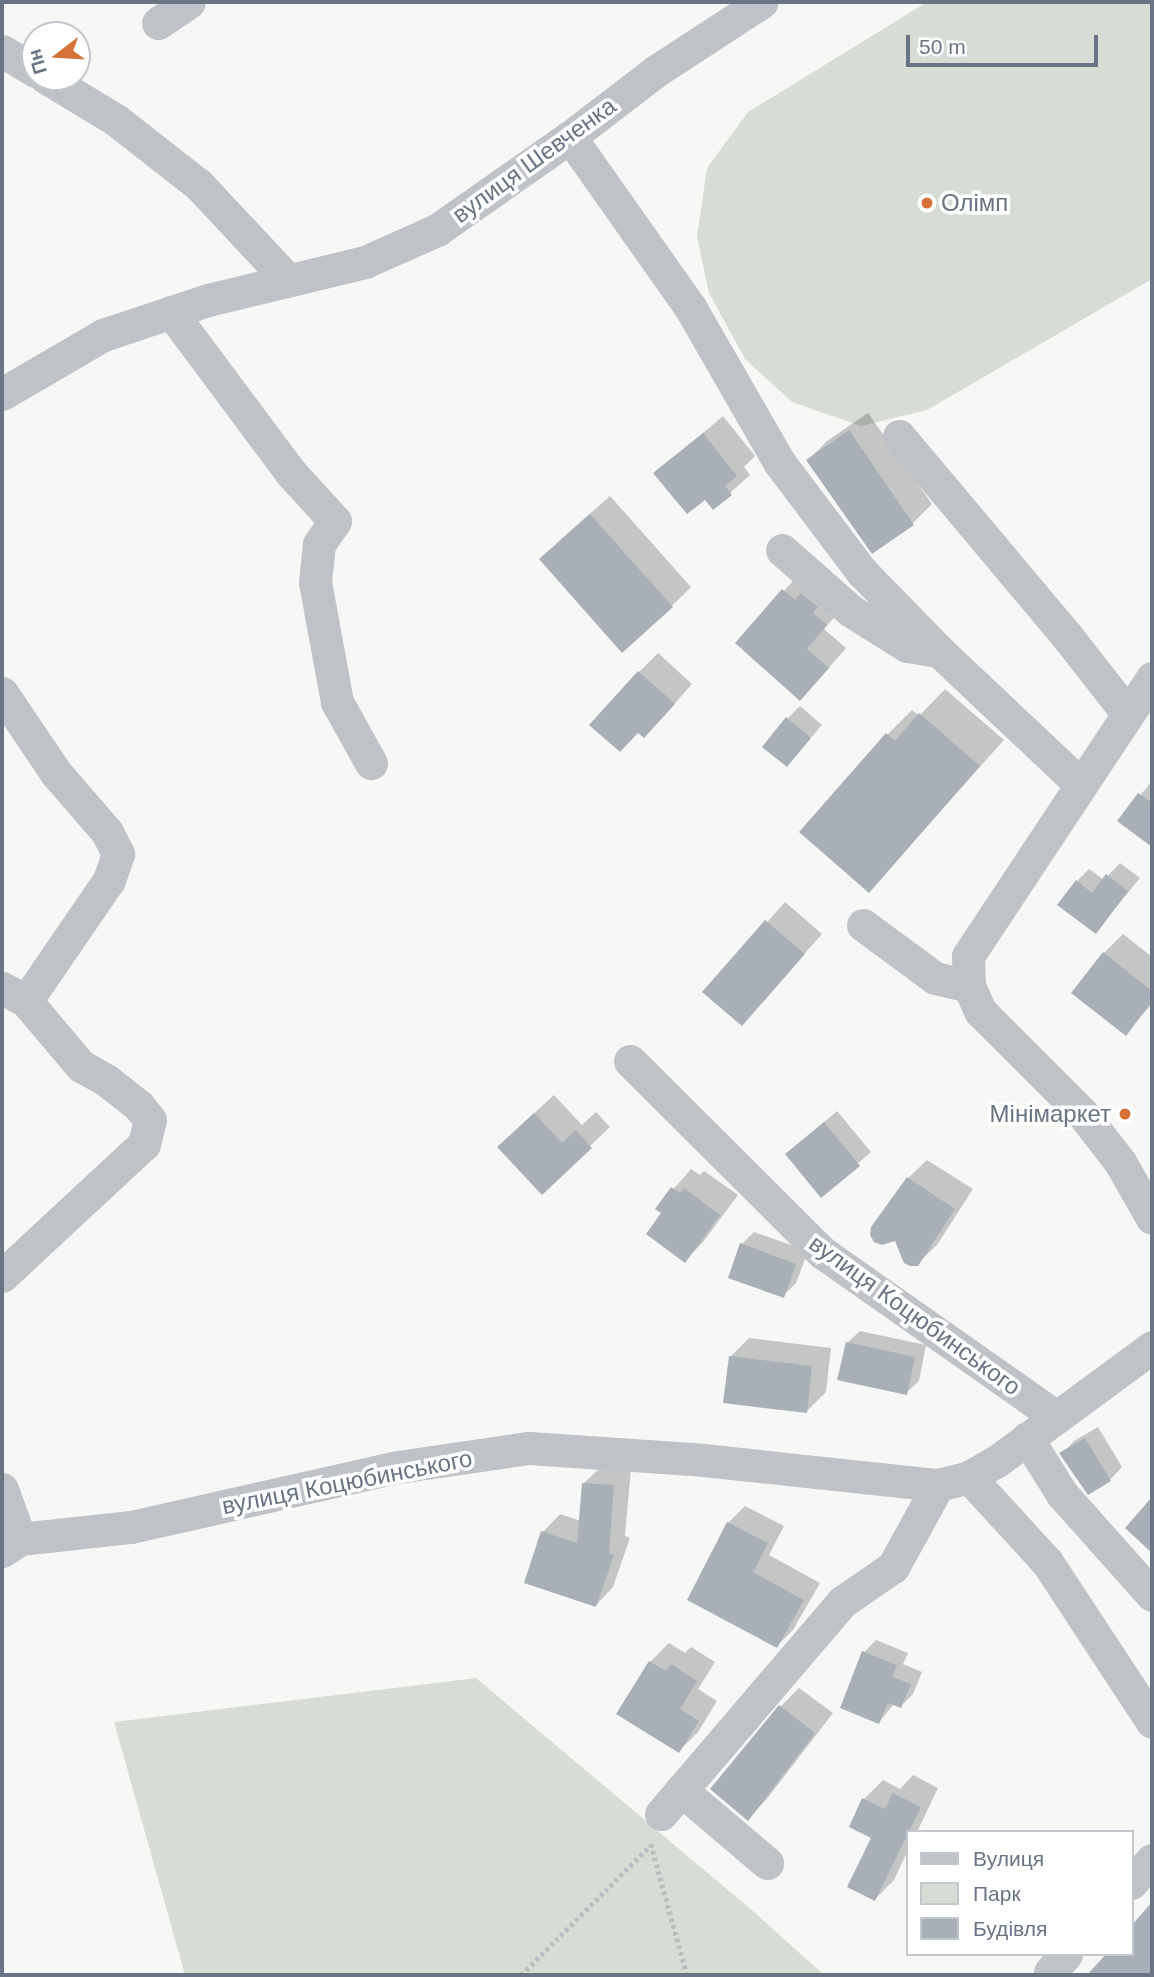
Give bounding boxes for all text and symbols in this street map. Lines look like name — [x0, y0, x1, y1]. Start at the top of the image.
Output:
north arrow — [21, 21, 91, 91]
scale bar — [909, 21, 1102, 65]
text: 50 m — [919, 35, 966, 58]
text: Пн — [24, 47, 51, 77]
street label: вулиця Шевченка — [447, 91, 621, 229]
place label: Олімп — [941, 189, 1008, 217]
marker: Олімп — [919, 195, 935, 211]
place label: Мінімаркет — [990, 1100, 1111, 1128]
marker: Мінімаркет — [1117, 1106, 1133, 1122]
street label: вулиця Коцюбинського — [804, 1229, 1026, 1401]
street label: вулиця Коцюбинського — [219, 1444, 475, 1520]
legend — [906, 1830, 1133, 1956]
text: Вулиця — [973, 1847, 1044, 1870]
text: Парк — [973, 1882, 1021, 1905]
text: Будівля — [973, 1917, 1047, 1940]

